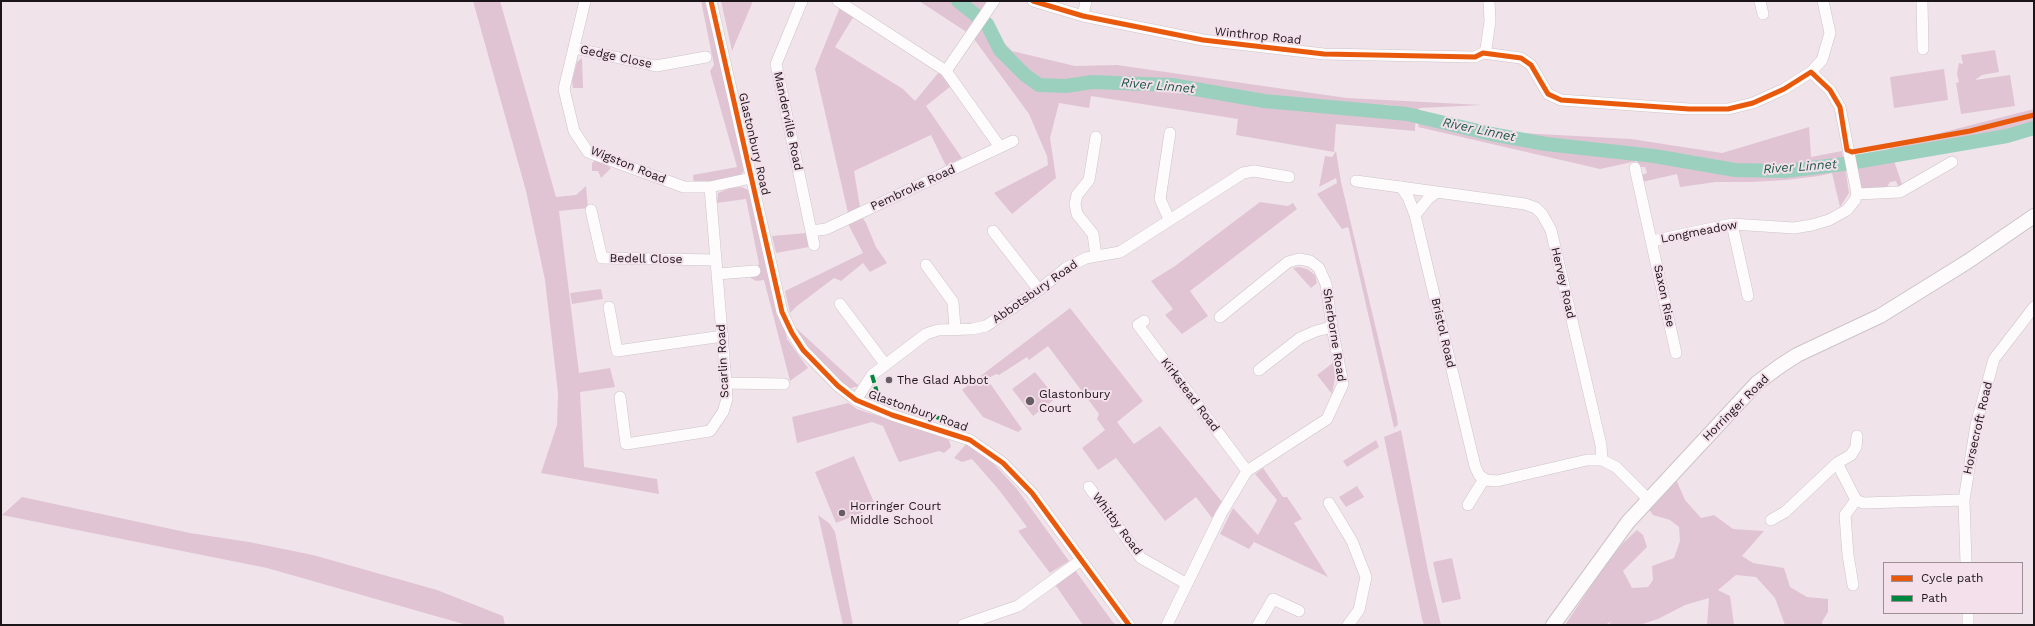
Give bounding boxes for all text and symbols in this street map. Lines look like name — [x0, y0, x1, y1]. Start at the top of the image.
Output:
street label: Winthrop Road — [1214, 24, 1302, 48]
street label: Gedge Close — [579, 42, 653, 72]
street label: Manderville Road — [770, 70, 806, 172]
water label: River Linnet — [1120, 75, 1196, 97]
street label: Glastonbury Road — [735, 91, 773, 197]
water label: River Linnet — [1441, 115, 1517, 145]
street label: Wigston Road — [588, 143, 668, 187]
water label: River Linnet — [1763, 157, 1837, 177]
street label: Pembroke Road — [868, 162, 958, 214]
street label: Longmeadow — [1659, 218, 1739, 246]
street label: Hervey Road — [1548, 246, 1578, 320]
street label: Bedell Close — [609, 251, 683, 267]
street label: Abbotsbury Road — [990, 257, 1080, 327]
street label: Saxon Rise — [1650, 263, 1678, 329]
street label: Sherborne Road — [1320, 287, 1348, 383]
street label: Bristol Road — [1428, 297, 1458, 369]
street label: Scarlin Road — [714, 324, 732, 398]
street label: Kirkstead Road — [1158, 355, 1222, 435]
street label: Horringer Road — [1700, 372, 1772, 444]
place label: The Glad Abbot — [897, 373, 988, 387]
marker: The Glad Abbot — [884, 375, 894, 385]
street label: Horsecroft Road — [1960, 380, 1996, 476]
street label: Glastonbury Road — [866, 387, 970, 435]
place label: Glastonbury Court — [1039, 387, 1110, 415]
marker: Glastonbury Court — [1024, 395, 1036, 407]
street label: Whitby Road — [1089, 490, 1145, 558]
place label: Horringer Court Middle School — [850, 499, 941, 527]
marker: Horringer Court Middle School — [837, 508, 847, 518]
legend — [1883, 562, 2023, 614]
text: Cycle path — [1921, 571, 1983, 585]
text: Path — [1921, 591, 1947, 605]

